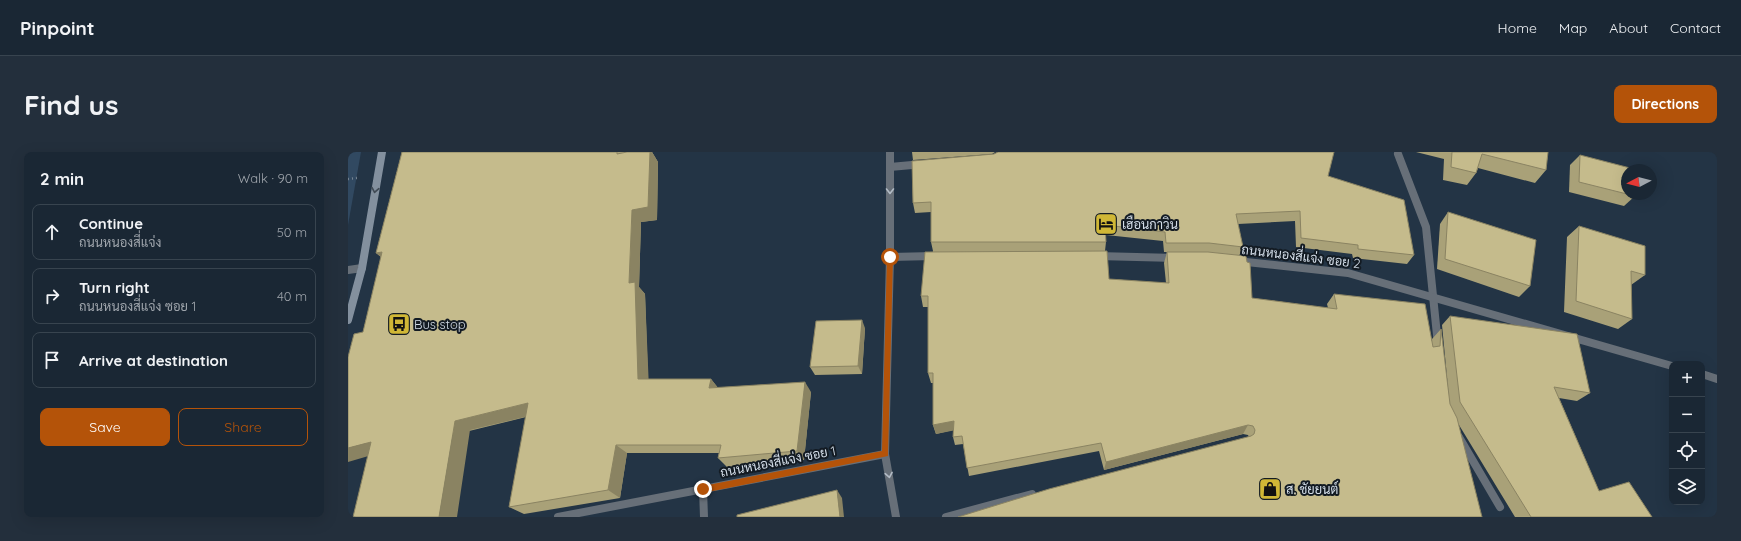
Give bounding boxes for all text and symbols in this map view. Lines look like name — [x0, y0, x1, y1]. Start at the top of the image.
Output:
text: Pinpoint — [20, 16, 95, 40]
text: Home — [1498, 19, 1537, 37]
text: Map — [1559, 19, 1587, 37]
text: About — [1609, 19, 1648, 37]
text: Contact — [1670, 19, 1721, 37]
button: Directions — [1614, 85, 1717, 123]
text: Find us — [24, 87, 118, 122]
north arrow — [1621, 164, 1657, 200]
text: 2 min — [40, 168, 84, 189]
text: Walk · 90 m — [238, 170, 308, 186]
one-way arrow — [371, 187, 380, 194]
one-way arrow — [886, 188, 894, 194]
hotel icon: เฮือนกาวิน — [1093, 211, 1119, 237]
text: Continue — [79, 214, 143, 233]
place label: เฮือนกาวิน — [1122, 215, 1178, 232]
icon: ahead — [41, 221, 63, 243]
text: 50 m — [277, 224, 307, 240]
text: ถนนหนองสี่แจ่ง — [79, 234, 161, 250]
street label: ถนนหนองสี่แจ่ง ซอย 2 — [1241, 237, 1362, 271]
route start — [881, 248, 899, 266]
text: Turn right — [79, 278, 150, 297]
icon: right — [41, 285, 63, 307]
text: 40 m — [277, 288, 307, 304]
text: ถนนหนองสี่แจ่ง ซอย 1 — [79, 298, 196, 314]
bus stop icon: Bus stop — [386, 311, 412, 337]
place label: Bus stop — [414, 316, 466, 332]
icon: arrive — [41, 349, 63, 371]
text: Arrive at destination — [79, 351, 228, 370]
map controls — [1669, 361, 1705, 505]
button: + — [1669, 361, 1705, 397]
button: − — [1669, 397, 1705, 433]
button: Save — [40, 408, 170, 446]
button: Share — [178, 408, 308, 446]
button: locate — [1669, 433, 1705, 469]
street label: ถนนหนองสี่แจ่ง ซอย 1 — [718, 438, 837, 480]
button: layers — [1669, 469, 1705, 505]
one-way arrow — [884, 472, 893, 478]
shop icon: ส. ชัยยนต์ — [1257, 476, 1283, 502]
route end — [694, 480, 712, 498]
place label: ส. ชัยยนต์ — [1286, 480, 1338, 497]

